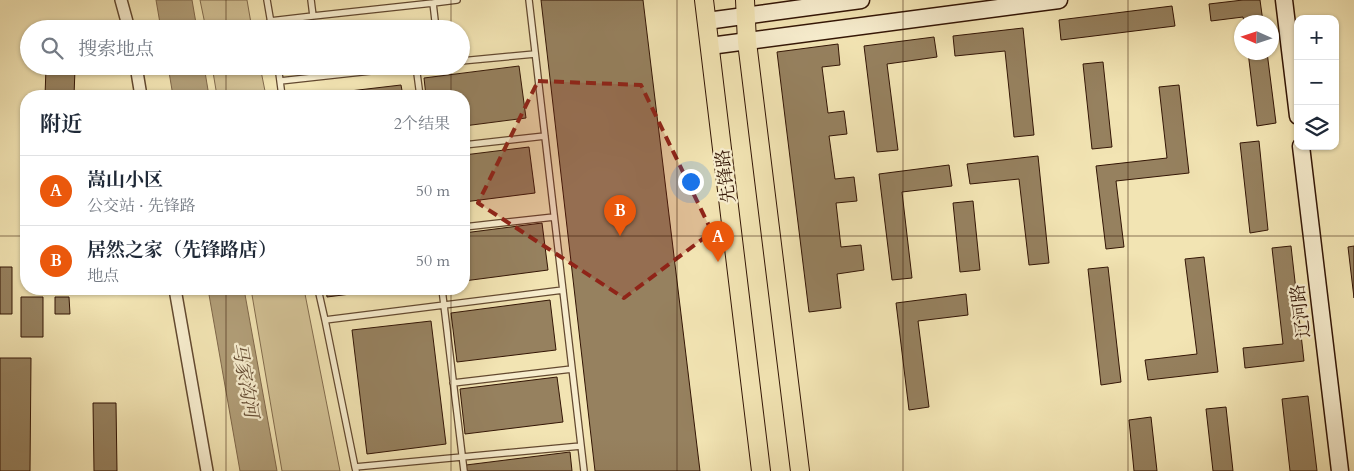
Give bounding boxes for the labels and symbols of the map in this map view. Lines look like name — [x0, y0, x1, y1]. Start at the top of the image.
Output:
north arrow — [1234, 15, 1279, 60]
street label: 先锋路 — [710, 148, 742, 204]
your location — [678, 169, 704, 195]
pin: B — [604, 195, 636, 236]
pin: A — [702, 221, 734, 262]
street label: 辽河路 — [1285, 283, 1317, 339]
water label: 马家沟河 — [226, 340, 265, 423]

